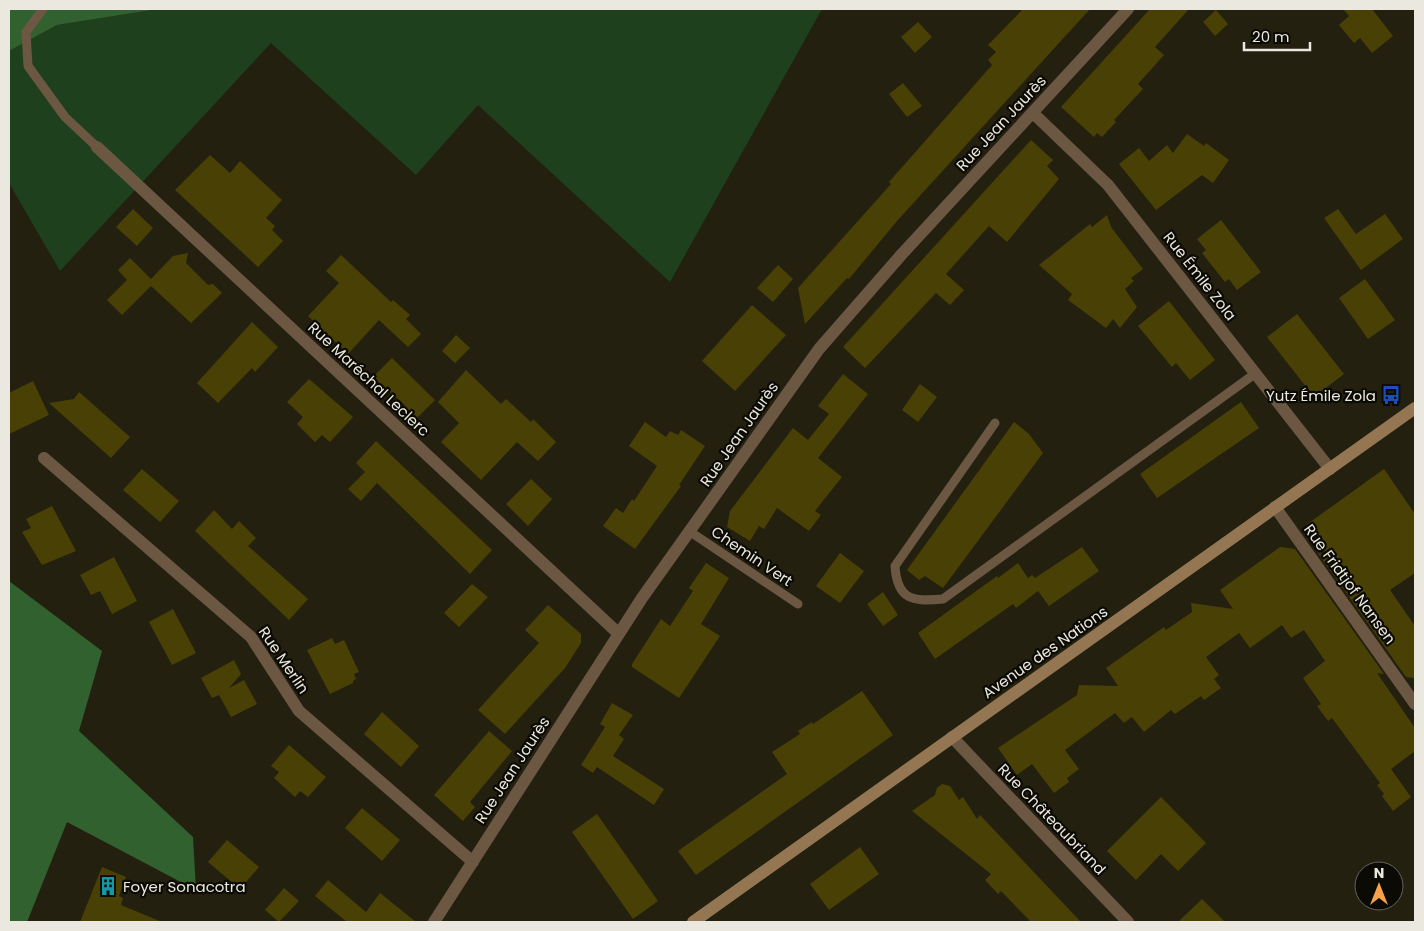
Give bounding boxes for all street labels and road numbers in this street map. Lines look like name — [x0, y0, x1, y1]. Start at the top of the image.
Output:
street label: Rue Jean Jaurès — [951, 71, 1051, 175]
street label: Rue Émile Zola — [1159, 227, 1241, 325]
street label: Rue Maréchal Leclerc — [304, 317, 434, 441]
street label: Rue Jean Jaurès — [695, 377, 783, 491]
street label: Rue Fridtjof Nansen — [1299, 520, 1401, 648]
street label: Chemin Vert — [707, 521, 797, 591]
street label: Avenue des Nations — [978, 601, 1112, 703]
street label: Rue Merlin — [254, 622, 314, 698]
street label: Rue Jean Jaurès — [470, 712, 555, 827]
street label: Rue Châteaubriand — [993, 759, 1111, 879]

